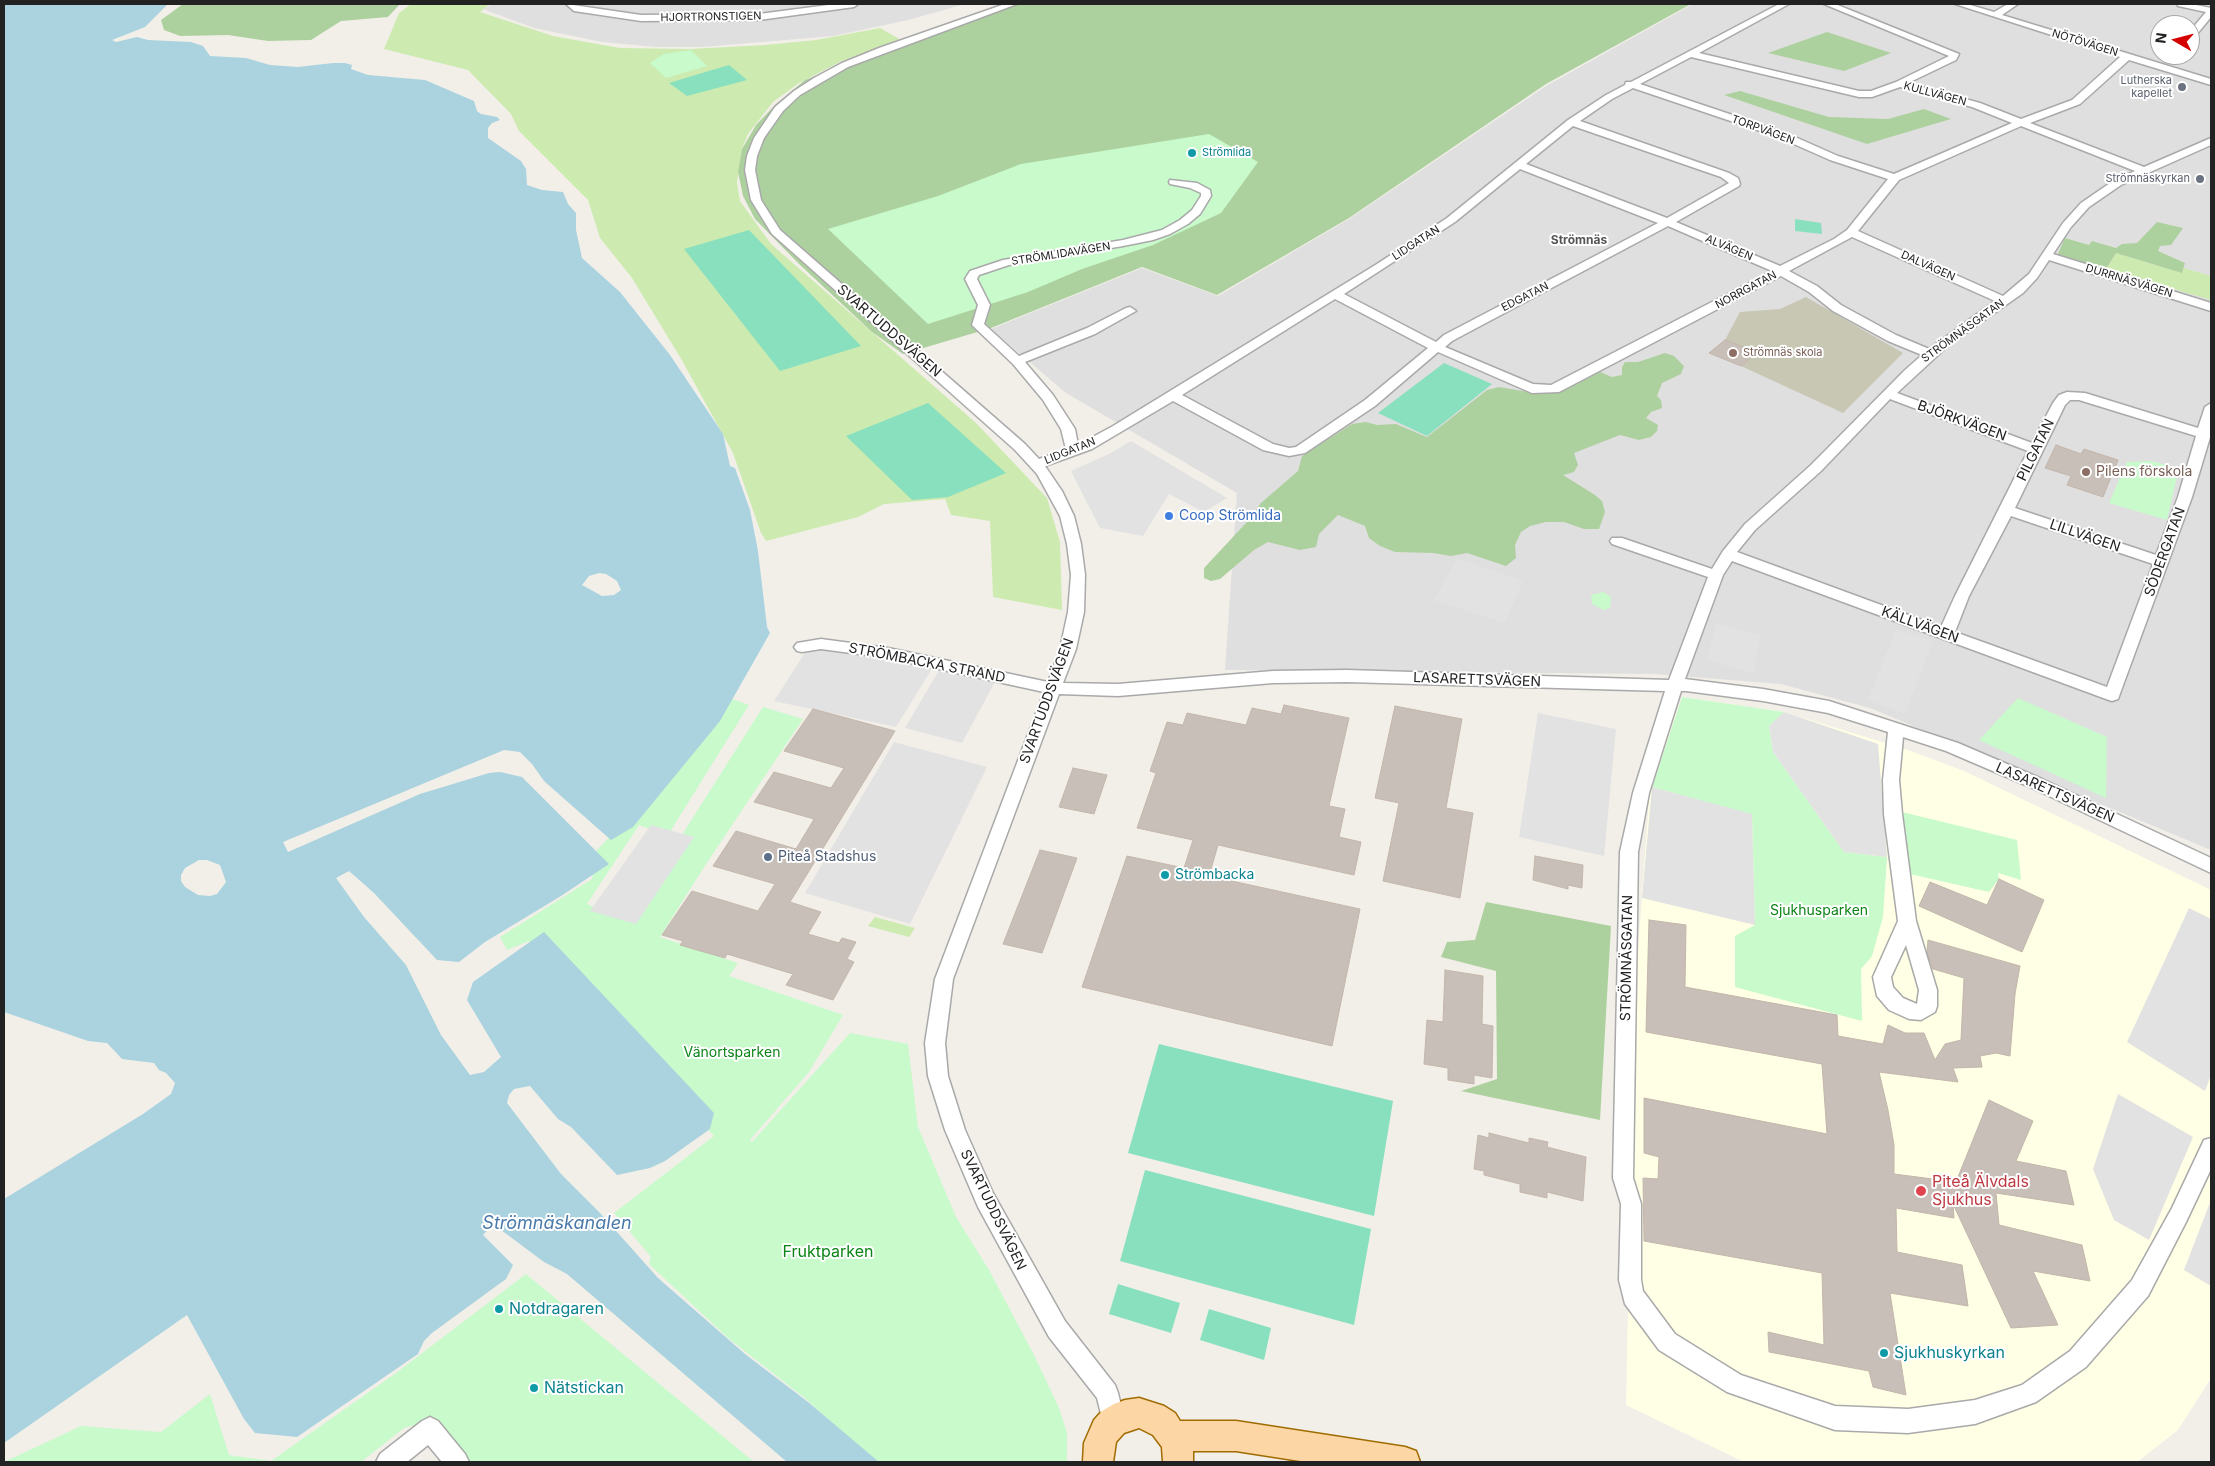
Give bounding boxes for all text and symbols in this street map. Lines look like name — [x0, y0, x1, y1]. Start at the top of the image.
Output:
street label: HJORTRONSTIGEN — [660, 10, 762, 24]
north arrow — [2150, 15, 2200, 65]
street label: NÖTÖVÄGEN — [2050, 27, 2120, 59]
text: N — [2151, 32, 2170, 44]
place label: Lutherska kapellet — [2121, 74, 2172, 100]
street label: KULLVÄGEN — [1902, 79, 1968, 109]
marker: Lutherska kapellet — [2176, 81, 2188, 93]
street label: TORPVÄGEN — [1730, 112, 1796, 148]
place label: Strömlida — [1202, 146, 1251, 160]
marker: Strömlida — [1186, 147, 1198, 159]
place label: Strömnäskyrkan — [2105, 172, 2190, 186]
marker: Strömnäskyrkan — [2194, 173, 2206, 185]
street label: LIDGATAN — [1390, 223, 1442, 263]
street label: ALVÄGEN — [1703, 232, 1755, 264]
district label: Strömnäs — [1551, 233, 1607, 247]
street label: STRÖMLIDAVÄGEN — [1010, 240, 1112, 268]
street label: DALVÄGEN — [1899, 248, 1957, 284]
street label: DURRNÄSVÄGEN — [2084, 261, 2174, 301]
street label: NORRGATAN — [1713, 268, 1779, 312]
street label: EDGATAN — [1499, 279, 1551, 315]
street label: SVARTUDDSVÄGEN — [834, 281, 944, 381]
street label: STRÖMNÄSGATAN — [1919, 297, 2007, 365]
place label: Strömnäs skola — [1743, 346, 1822, 360]
marker: Strömnäs skola — [1727, 347, 1739, 359]
street label: BJÖRKVÄGEN — [1915, 397, 2009, 445]
street label: PILGATAN — [2014, 416, 2058, 484]
street label: LIDGATAN — [1043, 435, 1097, 467]
place label: Pilens förskola — [2096, 464, 2192, 480]
marker: Pilens förskola — [2080, 466, 2092, 478]
street label: SÖDERGATAN — [2141, 505, 2189, 599]
place label: Coop Strömlida — [1179, 508, 1281, 524]
marker: Coop Strömlida — [1163, 510, 1175, 522]
street label: LILLVÄGEN — [2047, 516, 2123, 556]
street label: KÄLLVÄGEN — [1879, 603, 1961, 647]
street label: SVARTUDDSVÄGEN — [1016, 636, 1078, 766]
street label: STRÖMBACKA STRAND — [847, 640, 1007, 686]
street label: LASARETTSVÄGEN — [1413, 669, 1541, 691]
street label: LASARETTSVÄGEN — [1993, 759, 2117, 827]
place label: Piteå Stadshus — [778, 849, 876, 865]
marker: Piteå Stadshus — [762, 851, 774, 863]
place label: Strömbacka — [1175, 867, 1254, 883]
marker: Strömbacka — [1159, 869, 1171, 881]
street label: STRÖMNÄSGATAN — [1617, 895, 1637, 1021]
park label: Sjukhusparken — [1770, 903, 1868, 919]
park label: Vänortsparken — [684, 1045, 780, 1061]
street label: SVARTUDDSVÄGEN — [956, 1147, 1030, 1273]
place label: Piteå Älvdals Sjukhus — [1932, 1172, 2029, 1210]
marker: Piteå Älvdals Sjukhus — [1914, 1184, 1928, 1198]
water label: Strömnäskanalen — [482, 1213, 632, 1235]
park label: Fruktparken — [783, 1242, 873, 1262]
place label: Notdragaren — [509, 1299, 604, 1319]
marker: Notdragaren — [493, 1303, 505, 1315]
place label: Sjukhuskyrkan — [1894, 1343, 2005, 1363]
marker: Sjukhuskyrkan — [1878, 1347, 1890, 1359]
place label: Nätstickan — [544, 1378, 624, 1398]
marker: Nätstickan — [528, 1382, 540, 1394]

